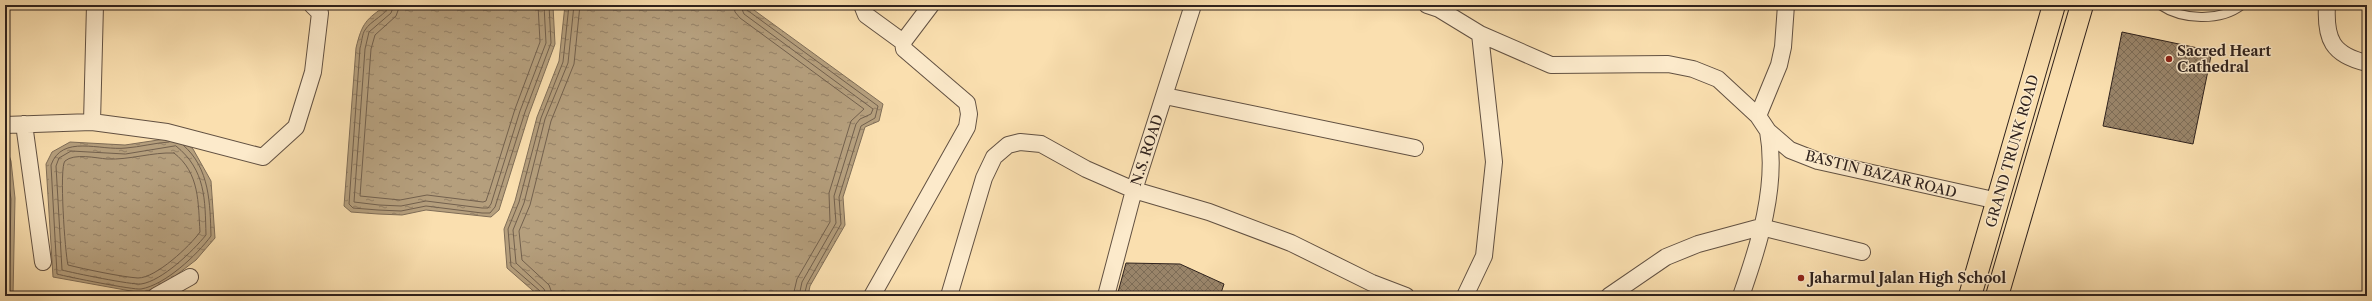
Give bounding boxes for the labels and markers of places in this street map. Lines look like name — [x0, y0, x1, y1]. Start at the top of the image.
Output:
place label: Sacred Heart Cathedral — [2177, 42, 2271, 76]
marker: Sacred Heart Cathedral — [2164, 54, 2174, 64]
place label: Jaharmul Jalan High School — [1806, 269, 2006, 287]
marker: Jaharmul Jalan High School — [1796, 273, 1806, 283]

